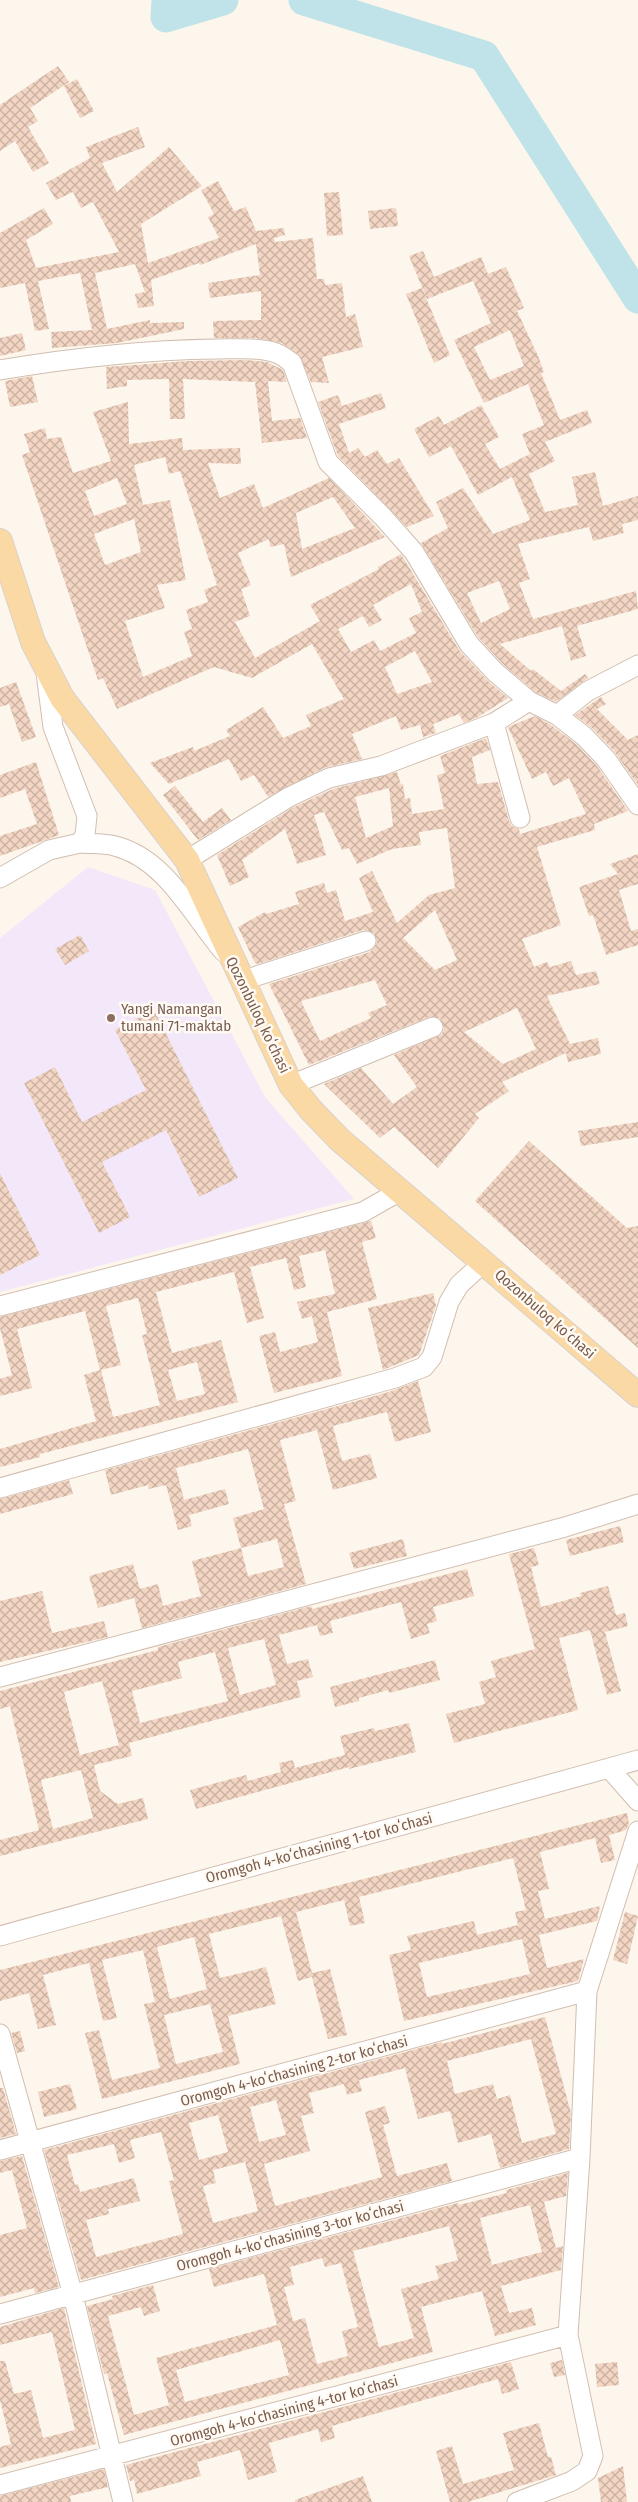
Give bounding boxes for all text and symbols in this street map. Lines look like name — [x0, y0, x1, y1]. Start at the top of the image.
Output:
street label: Qozonbuloq koʻchasi — [222, 954, 294, 1076]
place label: Yangi Namangan tumani 71-maktab — [121, 1000, 231, 1035]
marker: Yangi Namangan tumani 71-maktab — [105, 1012, 117, 1024]
street label: Qozonbuloq koʻchasi — [491, 1265, 599, 1363]
street label: Oromgoh 4-koʻchasining 1-tor koʻchasi — [204, 1809, 434, 1887]
street label: Oromgoh 4-koʻchasining 2-tor koʻchasi — [178, 2032, 410, 2110]
street label: Oromgoh 4-koʻchasining 3-tor koʻchasi — [174, 2197, 406, 2275]
street label: Oromgoh 4-koʻchasining 4-tor koʻchasi — [168, 2372, 400, 2450]

